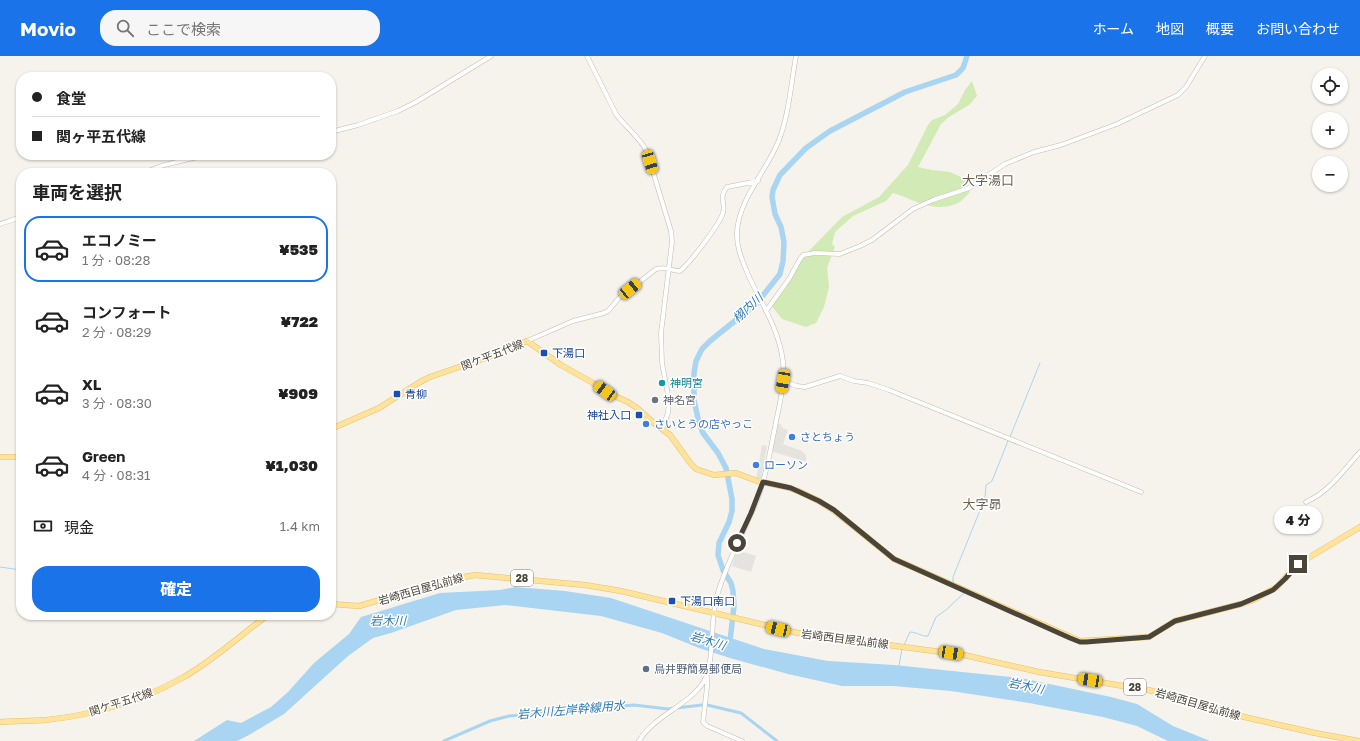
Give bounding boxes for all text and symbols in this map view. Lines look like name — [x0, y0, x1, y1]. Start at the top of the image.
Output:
search box — [100, 10, 380, 46]
text: Movio — [20, 17, 76, 40]
icon: search — [114, 17, 136, 39]
text: ここで検索 — [146, 20, 221, 38]
text: ホーム — [1092, 20, 1134, 37]
text: 地図 — [1156, 20, 1184, 37]
text: 概要 — [1206, 20, 1234, 37]
text: お問い合わせ — [1256, 20, 1340, 37]
map controls — [1312, 68, 1348, 192]
button: locate — [1312, 68, 1348, 104]
text: 食堂 — [56, 89, 86, 107]
button: + — [1312, 112, 1348, 148]
text: 関ヶ平五代線 — [56, 127, 146, 145]
car — [641, 149, 659, 175]
button: − — [1312, 156, 1348, 192]
district label: 大字湯口 — [962, 172, 1014, 188]
text: 車両を選択 — [32, 181, 122, 203]
icon: car — [34, 231, 70, 267]
text: エコノミー — [82, 231, 157, 249]
text: ¥535 — [279, 240, 318, 258]
text: 1 分 · 08:28 — [82, 252, 150, 268]
car — [617, 277, 643, 301]
water label: 栩内川 — [729, 289, 767, 325]
icon: car — [34, 303, 70, 339]
text: コンフォート — [82, 303, 172, 321]
text: ¥722 — [281, 312, 318, 330]
text: 2 分 · 08:29 — [82, 324, 152, 340]
street label: 関ケ平五代線 — [459, 337, 525, 372]
place label: 下湯口 — [552, 346, 585, 359]
marker: 下湯口 — [539, 348, 549, 358]
car — [775, 368, 791, 394]
icon: car — [34, 375, 70, 411]
text: XL — [82, 375, 101, 393]
place label: 神明宮 — [670, 376, 703, 389]
marker: 神明宮 — [657, 378, 667, 388]
car — [592, 379, 618, 403]
text: ¥909 — [278, 384, 318, 402]
place label: 青柳 — [405, 387, 427, 400]
marker: 青柳 — [392, 389, 402, 399]
place label: 神名宮 — [663, 393, 696, 406]
text: 3 分 · 08:30 — [82, 395, 152, 411]
marker: 神名宮 — [650, 395, 660, 405]
place label: 神社入口 — [587, 408, 631, 421]
marker: 神社入口 — [634, 410, 644, 420]
place label: さいとうの店やっこ — [654, 417, 753, 430]
marker: さいとうの店やっこ — [641, 419, 651, 429]
place label: さとちょう — [800, 430, 855, 443]
marker: さとちょう — [787, 432, 797, 442]
icon: car — [34, 447, 70, 483]
text: Green — [82, 447, 125, 465]
text: ¥1,030 — [265, 456, 318, 474]
place label: ローソン — [764, 458, 808, 471]
marker: ローソン — [751, 460, 761, 470]
text: 4 分 · 08:31 — [82, 467, 150, 483]
district label: 大字昴 — [962, 496, 1002, 512]
callout: 4 分 — [1274, 506, 1322, 534]
text: 4 分 — [1286, 512, 1310, 528]
icon: cash — [32, 515, 54, 537]
text: 現金 — [64, 518, 94, 536]
text: 1.4 km — [280, 518, 320, 534]
route start — [728, 534, 746, 552]
route end — [1289, 555, 1307, 573]
button: 確定 — [32, 566, 320, 612]
street label: 岩崎西目屋弘前線 — [377, 570, 465, 607]
road number: 28 — [511, 570, 533, 586]
place label: 下湯口南口 — [680, 594, 735, 607]
marker: 下湯口南口 — [667, 596, 677, 606]
water label: 岩木川 — [370, 613, 408, 628]
car — [765, 620, 791, 638]
street label: 岩崎西目屋弘前線 — [801, 627, 890, 650]
water label: 岩木川 — [689, 628, 729, 654]
car — [938, 645, 964, 661]
place label: 鳥井野簡易郵便局 — [654, 662, 742, 675]
marker: 鳥井野簡易郵便局 — [641, 664, 651, 674]
car — [1077, 672, 1103, 688]
water label: 岩木川 — [1007, 674, 1047, 697]
road number: 28 — [1124, 679, 1146, 695]
street label: 関ケ平五代線 — [87, 685, 154, 718]
street label: 岩崎西目屋弘前線 — [1154, 685, 1242, 722]
water label: 岩木川左岸幹線用水 — [517, 697, 627, 722]

